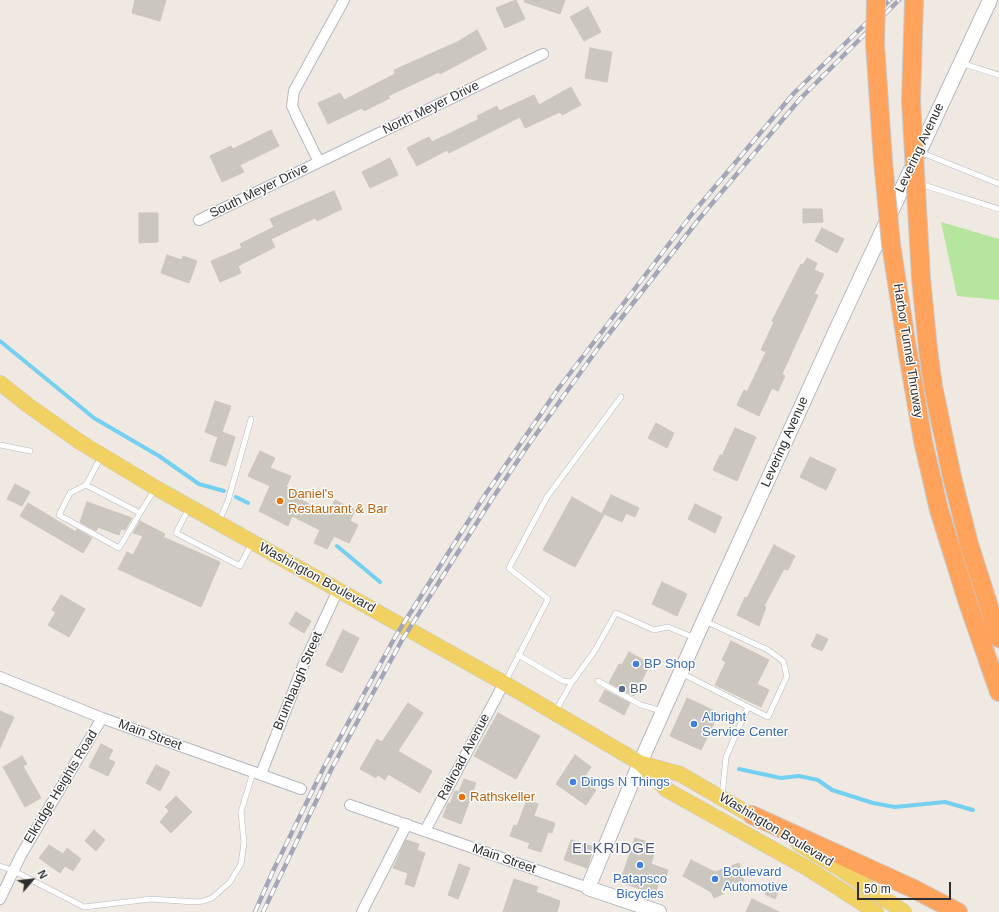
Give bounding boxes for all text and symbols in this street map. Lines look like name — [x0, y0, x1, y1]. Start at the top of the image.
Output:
street label: North Meyer Drive — [380, 78, 482, 138]
street label: Levering Avenue — [892, 101, 948, 195]
street label: South Meyer Drive — [207, 160, 311, 222]
street label: Harbor Tunnel Thruway — [890, 283, 926, 419]
street label: Levering Avenue — [758, 394, 812, 490]
place label: Daniel's Restaurant & Bar — [288, 486, 388, 517]
marker: Daniel's Restaurant & Bar — [275, 496, 285, 506]
street label: Washington Boulevard — [256, 540, 378, 616]
street label: Brumbaugh Street — [270, 629, 326, 733]
place label: BP Shop — [644, 656, 695, 672]
marker: BP Shop — [631, 659, 641, 669]
place label: BP — [630, 681, 647, 697]
marker: BP — [617, 684, 627, 694]
place label: Albright Service Center — [702, 709, 788, 740]
street label: Railroad Avenue — [435, 711, 493, 803]
street label: Main Street — [116, 716, 184, 754]
marker: Albright Service Center — [689, 719, 699, 729]
street label: Elkridge Heights Road — [21, 728, 101, 846]
place label: Dings N Things — [581, 774, 670, 790]
marker: Dings N Things — [568, 777, 578, 787]
place label: Rathskeller — [470, 789, 535, 805]
street label: Washington Boulevard — [716, 790, 836, 870]
marker: Rathskeller — [457, 792, 467, 802]
district label: ELKRIDGE — [572, 840, 656, 858]
street label: Main Street — [470, 841, 538, 877]
north arrow — [12, 860, 52, 900]
marker: Patapsco Bicycles — [635, 860, 645, 870]
place label: Boulevard Automotive — [723, 864, 788, 895]
text: N — [35, 868, 50, 881]
place label: Patapsco Bicycles — [613, 871, 667, 902]
marker: Boulevard Automotive — [710, 874, 720, 884]
scale bar — [859, 874, 953, 900]
text: 50 m — [864, 882, 891, 896]

